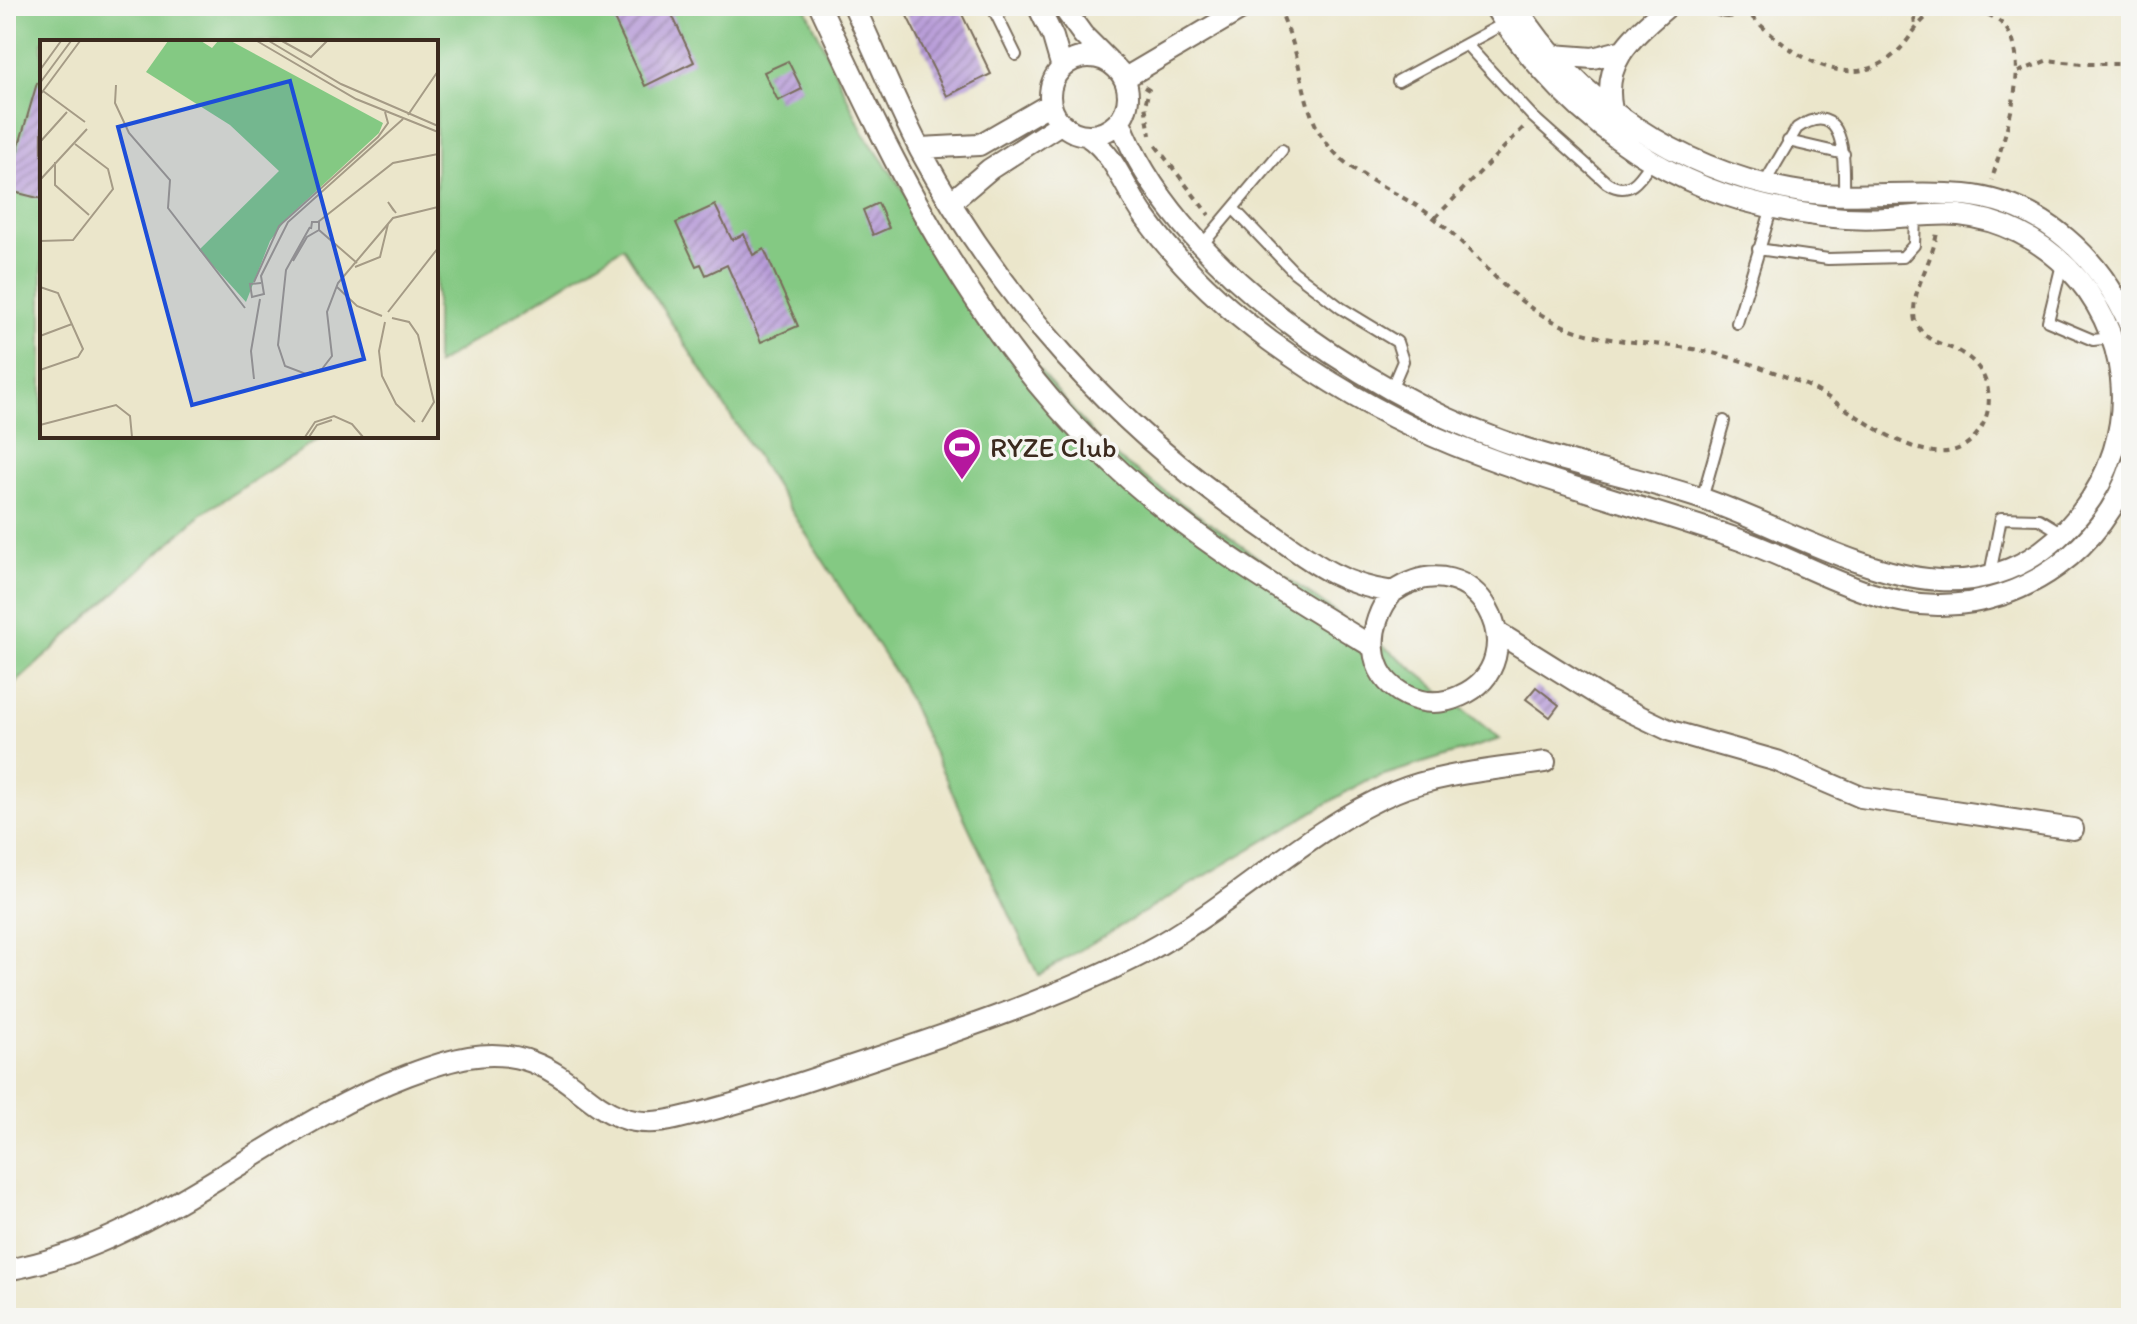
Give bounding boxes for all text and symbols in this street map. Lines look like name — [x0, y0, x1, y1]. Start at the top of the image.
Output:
inset map — [40, 40, 438, 438]
sports icon: RYZE Club — [941, 426, 983, 481]
place label: RYZE Club — [990, 430, 1117, 464]

